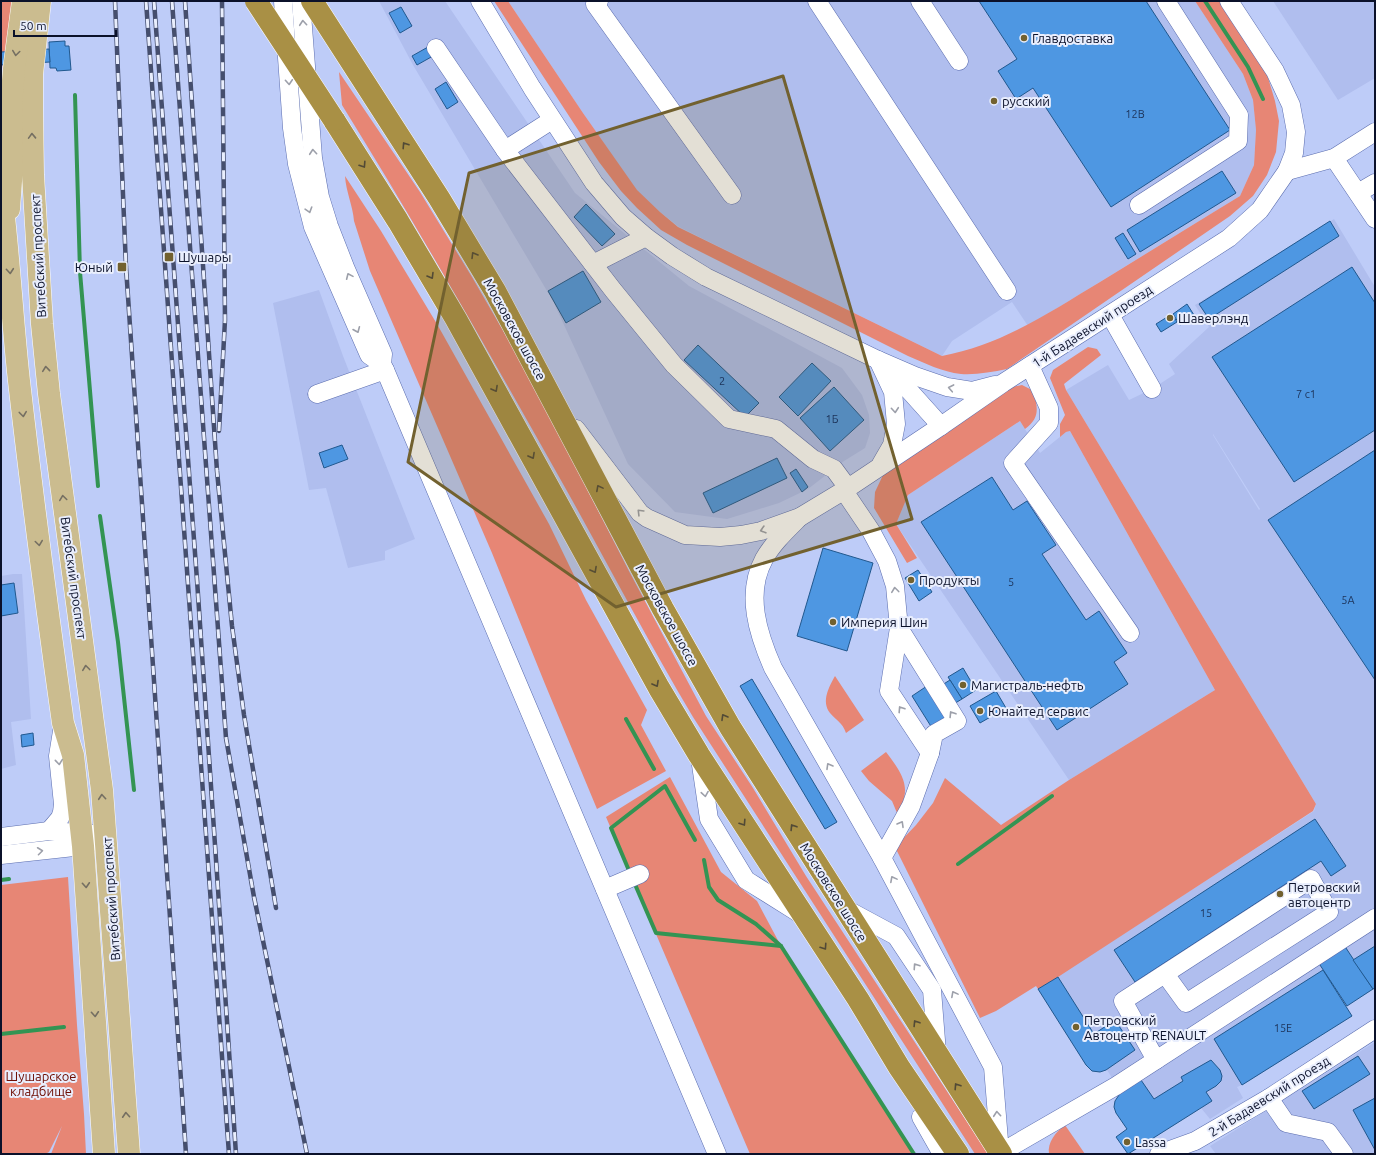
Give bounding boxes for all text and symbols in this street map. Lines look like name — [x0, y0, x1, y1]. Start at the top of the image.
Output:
scale bar — [14, 12, 116, 38]
text: 50 m — [20, 19, 47, 32]
one-way arrow — [298, 20, 307, 26]
place label: Главдоставка — [1032, 31, 1113, 45]
marker: Главдоставка — [1019, 33, 1029, 43]
one-way arrow — [12, 50, 21, 57]
one-way arrow — [284, 79, 293, 85]
place label: русский — [1002, 94, 1050, 108]
marker: русский — [989, 96, 999, 106]
house number: 12В — [1125, 108, 1145, 120]
one-way arrow — [28, 133, 36, 139]
one-way arrow — [402, 142, 410, 149]
one-way arrow — [308, 149, 317, 155]
one-way arrow — [358, 161, 365, 168]
street label: Витебский проспект — [28, 194, 48, 318]
one-way arrow — [304, 206, 313, 213]
place label: Шушары — [178, 250, 231, 264]
marker: Шушары — [163, 251, 175, 263]
one-way arrow — [471, 252, 478, 259]
place label: Юный — [75, 260, 113, 274]
marker: Юный — [116, 261, 128, 273]
one-way arrow — [5, 268, 14, 274]
one-way arrow — [426, 272, 433, 279]
one-way arrow — [346, 273, 354, 281]
street label: Московское шоссе — [481, 276, 549, 382]
street label: 1-й Бадаевский проезд — [1030, 282, 1155, 370]
place label: Шаверлэнд — [1178, 311, 1249, 325]
marker: Шаверлэнд — [1165, 313, 1175, 323]
one-way arrow — [353, 327, 361, 334]
one-way arrow — [42, 366, 51, 372]
house number: 2 — [719, 375, 725, 387]
one-way arrow — [948, 384, 955, 392]
one-way arrow — [491, 385, 498, 392]
house number: 7 с1 — [1296, 388, 1316, 400]
one-way arrow — [890, 407, 899, 413]
one-way arrow — [18, 411, 27, 417]
house number: 1Б — [826, 413, 839, 425]
one-way arrow — [528, 452, 535, 459]
one-way arrow — [597, 485, 604, 492]
one-way arrow — [59, 495, 68, 501]
one-way arrow — [638, 509, 645, 517]
street label: Витебский проспект — [58, 516, 90, 640]
one-way arrow — [760, 525, 767, 534]
one-way arrow — [34, 540, 43, 546]
street label: Московское шоссе — [633, 562, 701, 668]
one-way arrow — [590, 566, 597, 573]
place label: Продукты — [919, 573, 980, 587]
marker: Продукты — [906, 575, 916, 585]
house number: 5 — [1008, 576, 1014, 588]
one-way arrow — [891, 586, 900, 593]
house number: 5А — [1341, 594, 1356, 606]
place label: Империя Шин — [841, 615, 928, 629]
marker: Империя Шин — [828, 617, 838, 627]
one-way arrow — [82, 665, 91, 671]
place label: Магистраль-нефть — [971, 678, 1084, 692]
one-way arrow — [652, 680, 659, 687]
marker: Магистраль-нефть — [958, 680, 968, 690]
place label: Юнайтед сервис — [988, 704, 1089, 718]
one-way arrow — [898, 706, 906, 713]
marker: Юнайтед сервис — [975, 706, 985, 716]
one-way arrow — [950, 711, 957, 718]
one-way arrow — [722, 714, 729, 722]
one-way arrow — [54, 759, 63, 765]
one-way arrow — [827, 763, 834, 770]
one-way arrow — [700, 790, 709, 797]
one-way arrow — [98, 794, 107, 800]
one-way arrow — [738, 819, 746, 826]
one-way arrow — [897, 821, 904, 828]
one-way arrow — [791, 825, 798, 832]
street label: Витебский проспект — [100, 837, 122, 961]
street label: Московское шоссе — [798, 840, 870, 944]
one-way arrow — [37, 846, 43, 855]
one-way arrow — [891, 876, 898, 883]
place label: Петровский автоцентр — [1288, 880, 1360, 909]
one-way arrow — [82, 882, 90, 888]
marker: Петровский автоцентр — [1275, 889, 1285, 899]
house number: 15 — [1200, 907, 1212, 919]
one-way arrow — [819, 943, 827, 950]
one-way arrow — [913, 963, 921, 970]
one-way arrow — [952, 991, 959, 998]
one-way arrow — [90, 1011, 99, 1017]
place label: Петровский Автоцентр RENAULT — [1084, 1013, 1206, 1042]
one-way arrow — [914, 1020, 921, 1027]
marker: Петровский Автоцентр RENAULT — [1071, 1022, 1081, 1032]
house number: 15Е — [1274, 1022, 1292, 1034]
street label: 2-й Бадаевский проезд — [1206, 1053, 1332, 1139]
park label: Шушарское кладбище — [6, 1069, 77, 1098]
one-way arrow — [954, 1083, 961, 1090]
one-way arrow — [992, 1111, 1001, 1117]
one-way arrow — [121, 1112, 130, 1118]
place label: Lassa — [1135, 1135, 1166, 1149]
marker: Lassa — [1122, 1137, 1132, 1147]

